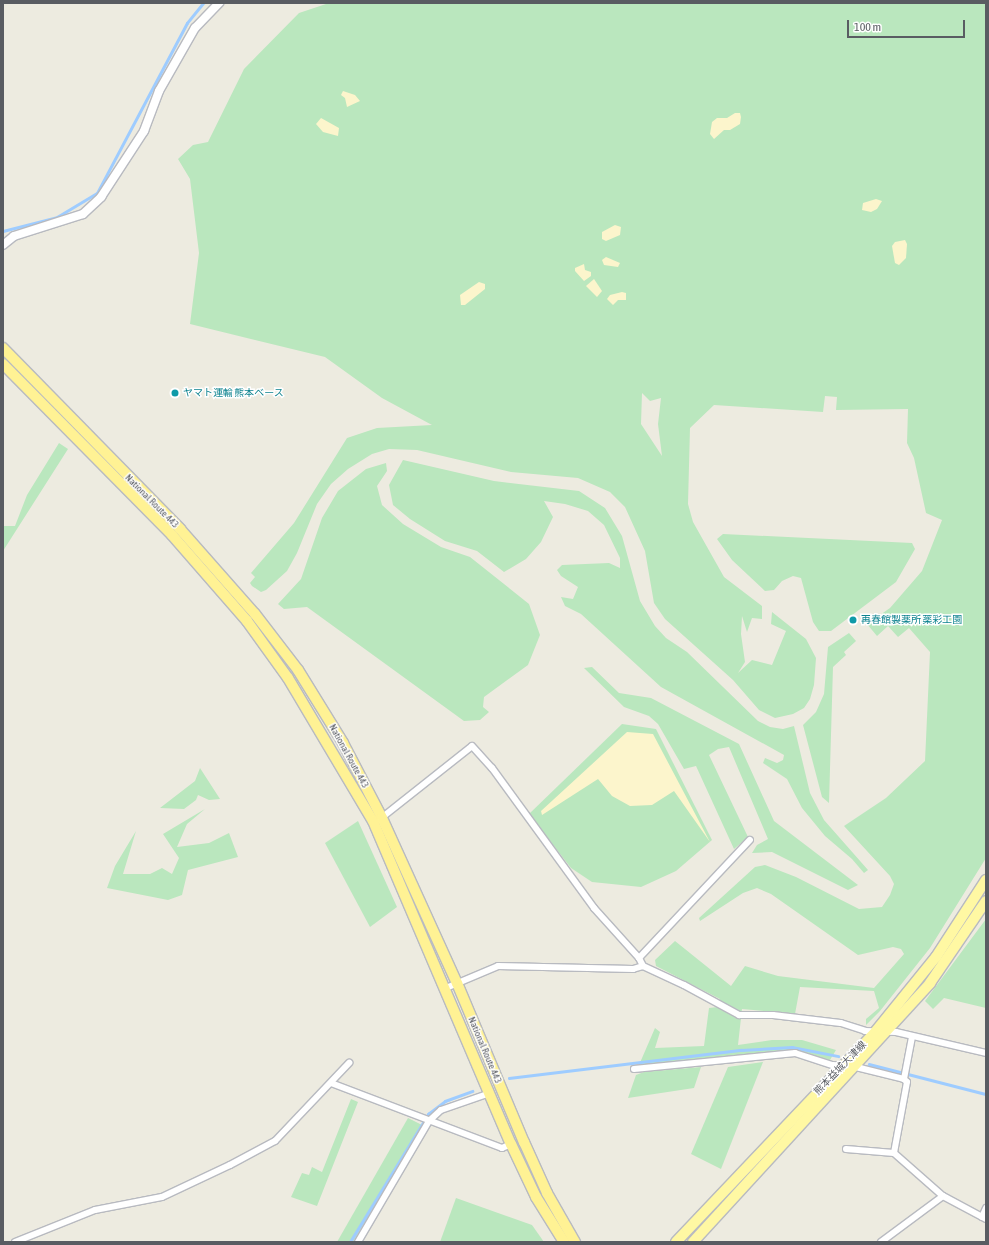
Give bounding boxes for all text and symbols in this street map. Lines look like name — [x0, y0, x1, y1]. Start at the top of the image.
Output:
scale bar — [849, 12, 967, 38]
text: 100 m — [854, 20, 881, 34]
place label: ヤマト運輸 熊本ベース — [183, 387, 284, 399]
marker: ヤマト運輸 熊本ベース — [170, 388, 180, 398]
street label: National Route 443 — [123, 472, 181, 530]
place label: 再春館製薬所 薬彩工園 — [861, 614, 962, 626]
marker: 再春館製薬所 薬彩工園 — [848, 615, 858, 625]
street label: National Route 443 — [326, 722, 372, 790]
street label: National Route 443 — [466, 1015, 504, 1085]
street label: 熊本益城大津線 — [811, 1039, 869, 1097]

